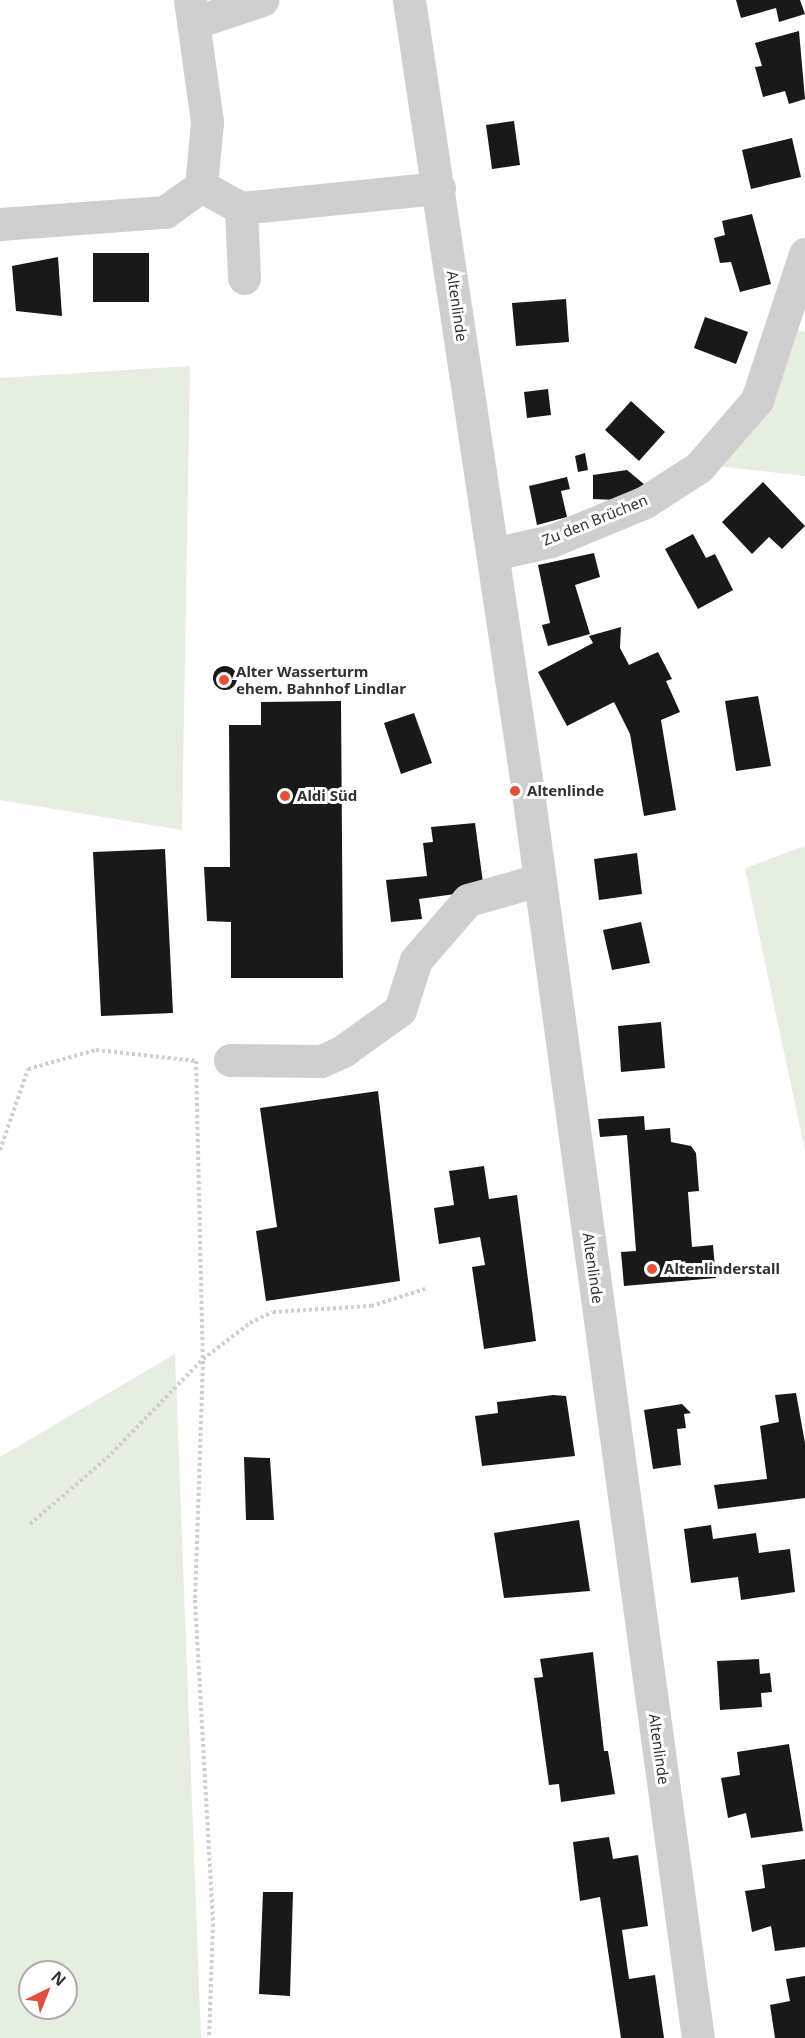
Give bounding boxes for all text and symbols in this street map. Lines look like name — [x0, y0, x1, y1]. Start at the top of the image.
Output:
street label: Altenlinde — [443, 269, 471, 343]
street label: Zu den Brüchen — [540, 491, 650, 549]
place label: Alter Wasserturm ehem. Bahnhof Lindlar — [236, 662, 406, 697]
marker: Alter Wasserturm ehem. Bahnhof Lindlar — [217, 673, 231, 687]
place label: Altenlinde — [527, 782, 604, 800]
marker: Altenlinde — [508, 784, 522, 798]
place label: Aldi Süd — [297, 787, 357, 805]
marker: Aldi Süd — [278, 789, 292, 803]
street label: Altenlinde — [579, 1231, 607, 1305]
place label: Altenlinderstall — [664, 1260, 780, 1278]
marker: Altenlinderstall — [645, 1262, 659, 1276]
street label: Altenlinde — [645, 1712, 673, 1786]
north arrow — [18, 1960, 78, 2020]
text: N — [47, 1966, 71, 1991]

